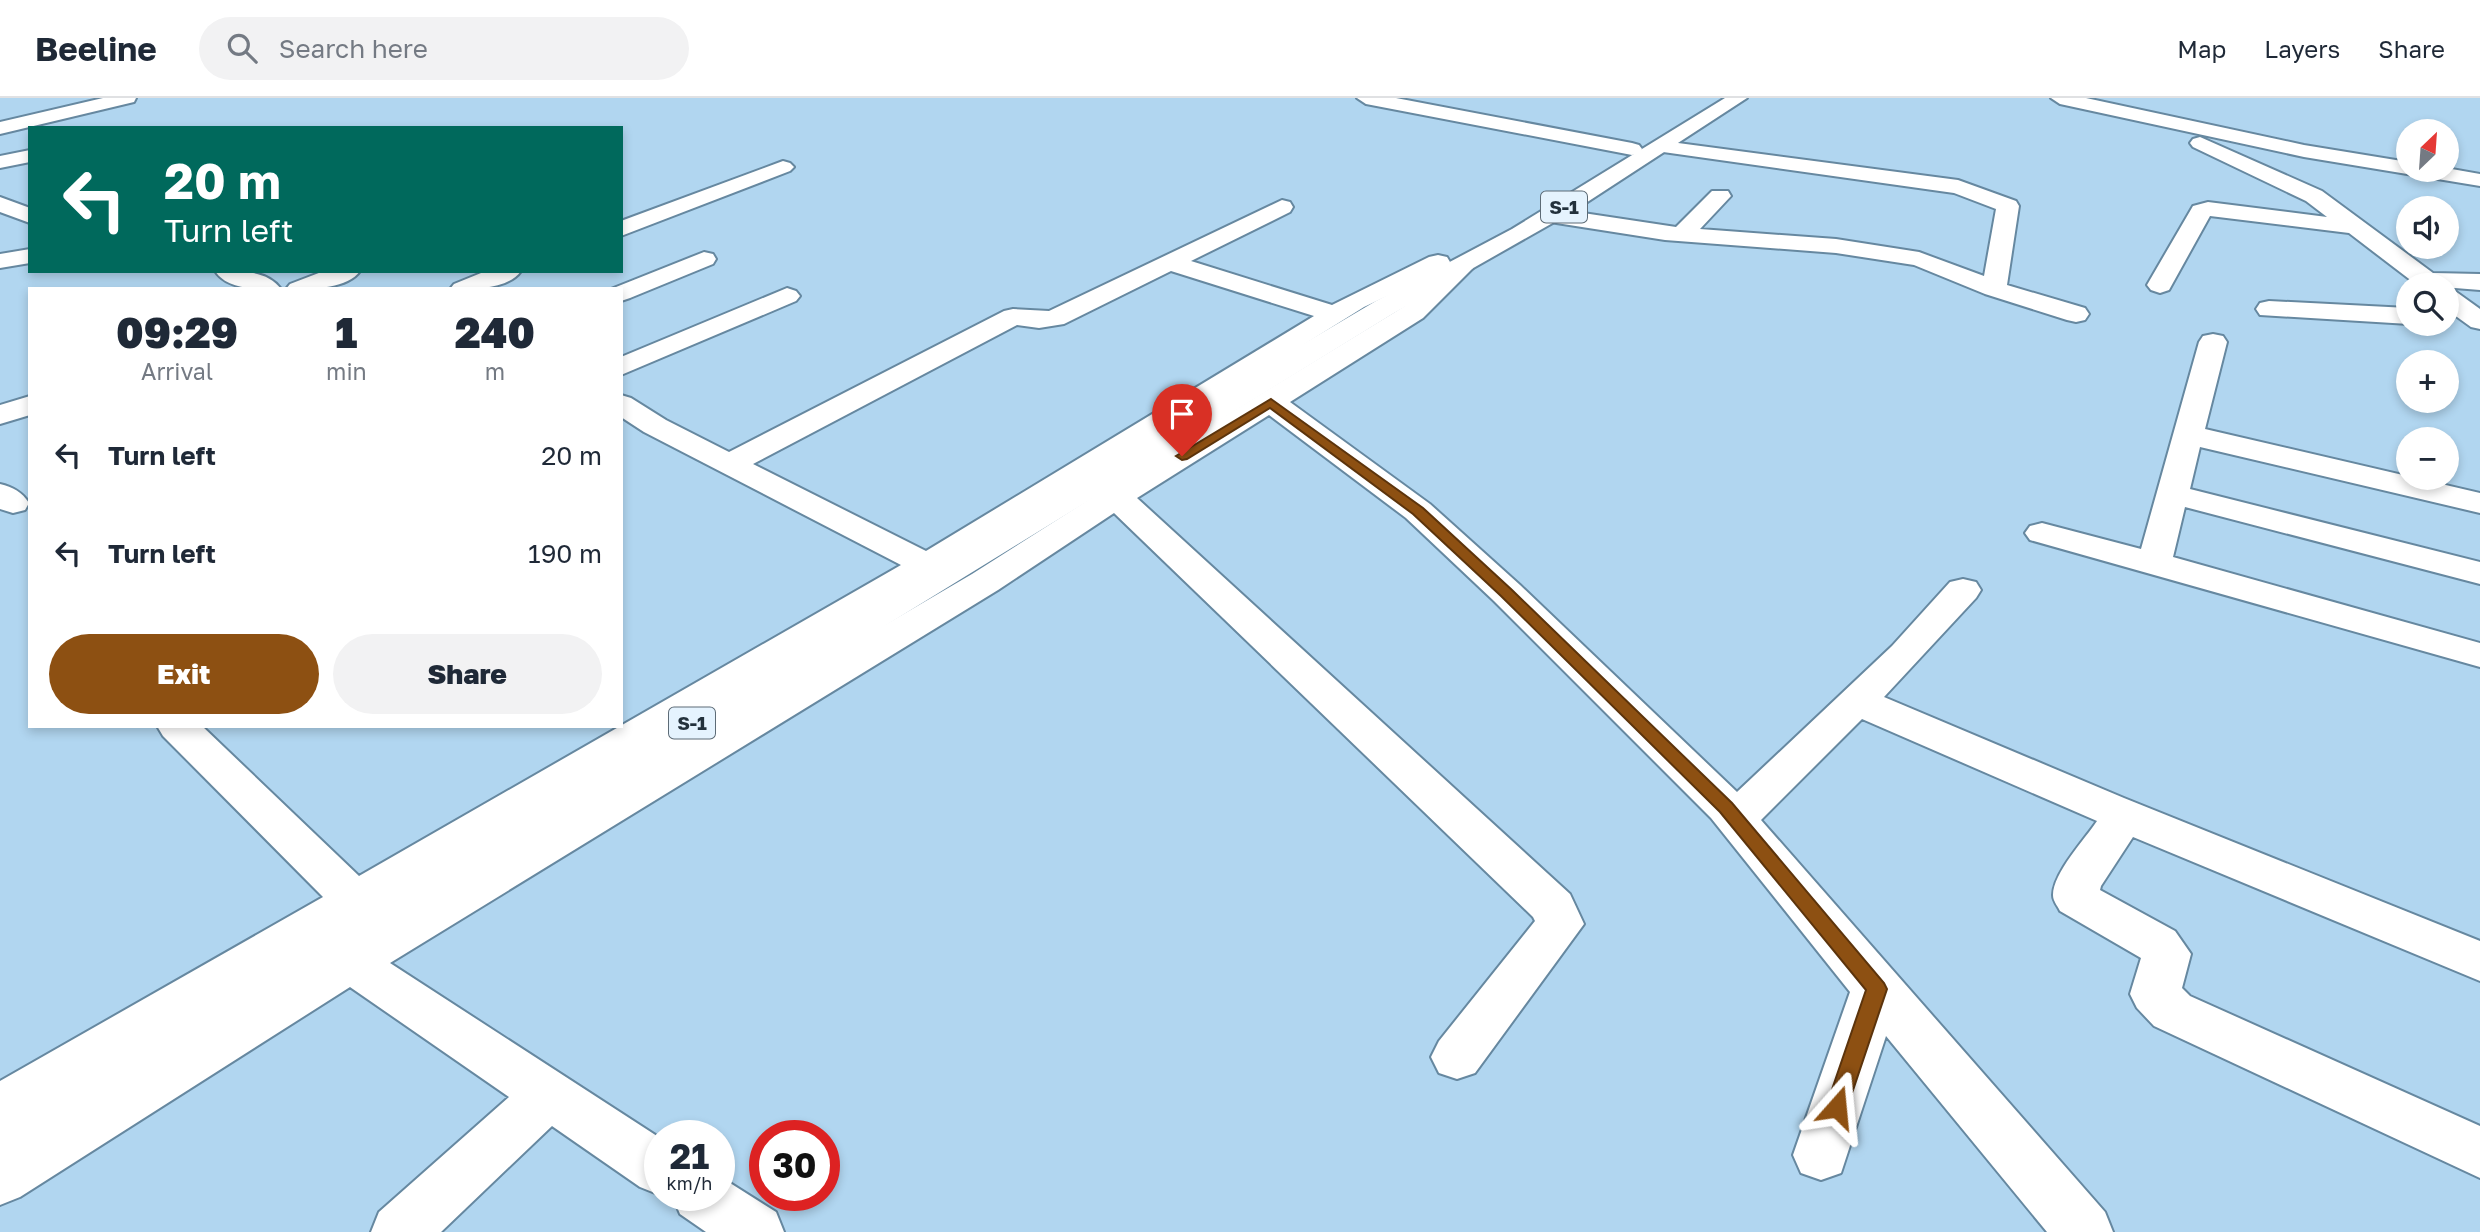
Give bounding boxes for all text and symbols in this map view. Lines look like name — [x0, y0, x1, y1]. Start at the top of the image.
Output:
search box — [199, 17, 689, 80]
text: Beeline — [35, 29, 157, 68]
icon: search — [223, 29, 261, 67]
text: Search here — [279, 33, 428, 64]
text: Map — [2177, 34, 2226, 63]
text: Layers — [2264, 34, 2340, 63]
text: Share — [2378, 34, 2445, 63]
north arrow — [2396, 119, 2459, 182]
map controls — [2396, 119, 2459, 490]
text: 20 m — [164, 151, 281, 210]
icon: left — [49, 154, 140, 245]
road number: S-1 — [1541, 192, 1587, 222]
button: sound — [2396, 196, 2459, 259]
text: Turn left — [164, 211, 293, 249]
button: search — [2396, 273, 2459, 336]
text: 09:29 — [116, 307, 238, 357]
text: 1 — [335, 307, 357, 357]
text: 240 — [455, 307, 535, 357]
button: + — [2396, 350, 2459, 413]
text: Arrival — [141, 357, 213, 385]
text: min — [326, 357, 367, 385]
text: m — [485, 357, 505, 385]
pin — [1152, 384, 1212, 456]
icon: arrive — [1163, 395, 1201, 433]
button: − — [2396, 427, 2459, 490]
icon: left — [49, 436, 87, 474]
text: Turn left — [108, 440, 216, 471]
text: 20 m — [541, 440, 602, 471]
icon: left — [49, 534, 87, 572]
text: Turn left — [108, 538, 216, 569]
text: 190 m — [528, 538, 602, 569]
button: Exit — [49, 634, 319, 714]
button: Share — [333, 634, 602, 714]
road number: S-1 — [669, 708, 715, 738]
position arrow — [1800, 1070, 1874, 1144]
speed limit sign: 30 — [749, 1120, 840, 1211]
text: 21 — [670, 1135, 709, 1177]
text: km/h — [667, 1172, 712, 1194]

